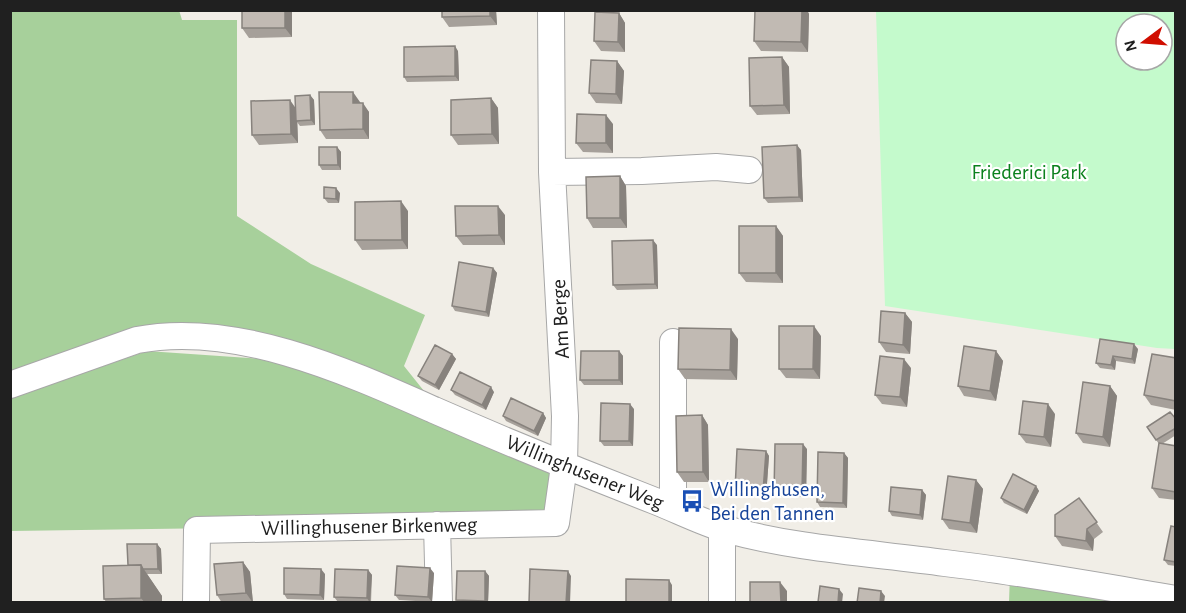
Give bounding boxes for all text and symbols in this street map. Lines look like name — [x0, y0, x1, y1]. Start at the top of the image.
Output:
north arrow — [1114, 12, 1174, 72]
text: N — [1121, 38, 1140, 53]
park label: Friederici Park — [971, 162, 1087, 183]
street label: Am Berge — [548, 279, 573, 359]
street label: Willinghusener Weg — [503, 431, 667, 514]
place label: Willinghusen, Bei den Tannen — [710, 479, 835, 524]
bus stop icon: Willinghusen, Bei den Tannen — [679, 488, 705, 514]
street label: Willinghusener Birkenweg — [261, 514, 478, 539]

